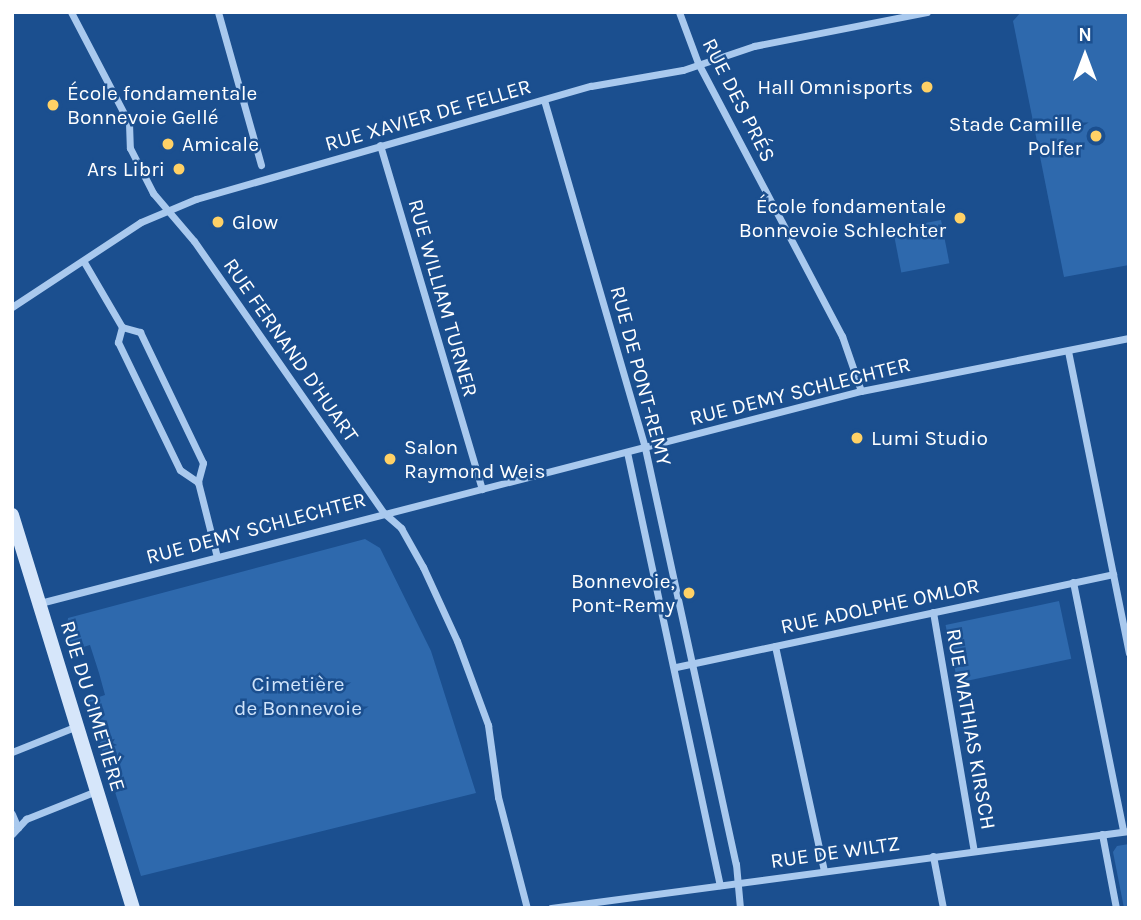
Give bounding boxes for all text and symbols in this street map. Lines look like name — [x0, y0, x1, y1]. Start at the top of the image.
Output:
north arrow — [1050, 21, 1120, 91]
text: N — [1078, 24, 1092, 46]
street label: RUE DES PRÉS — [697, 34, 781, 166]
street label: RUE XAVIER DE FELLER — [322, 73, 534, 157]
place label: Hall Omnisports — [757, 74, 913, 100]
marker: Hall Omnisports — [919, 79, 935, 95]
place label: École fondamentale Bonnevoie Gellé — [67, 80, 257, 130]
marker: École fondamentale Bonnevoie Gellé — [45, 97, 61, 113]
place label: Stade Camille Polfer — [949, 111, 1082, 161]
marker: Stade Camille Polfer — [1088, 128, 1104, 144]
place label: Amicale — [182, 131, 259, 157]
marker: Amicale — [160, 136, 176, 152]
place label: Ars Libri — [87, 156, 165, 182]
marker: Ars Libri — [171, 161, 187, 177]
place label: École fondamentale Bonnevoie Schlechter — [739, 193, 946, 243]
street label: RUE WILLIAM TURNER — [403, 196, 483, 400]
place label: Glow — [232, 209, 278, 235]
marker: École fondamentale Bonnevoie Schlechter — [952, 210, 968, 226]
marker: Glow — [210, 214, 226, 230]
street label: RUE FERNAND D'HUART — [218, 253, 364, 447]
street label: RUE DE PONT-REMY — [605, 283, 677, 469]
street label: RUE DEMY SCHLECHTER — [687, 351, 913, 431]
place label: Lumi Studio — [871, 425, 988, 451]
marker: Lumi Studio — [849, 430, 865, 446]
place label: Salon Raymond Weis — [404, 434, 546, 484]
marker: Salon Raymond Weis — [382, 451, 398, 467]
street label: RUE DEMY SCHLECHTER — [143, 487, 369, 569]
place label: Bonnevoie, Pont-Remy — [571, 568, 675, 618]
street label: RUE ADOLPHE OMLOR — [778, 573, 982, 639]
marker: Bonnevoie, Pont-Remy — [681, 585, 697, 601]
street label: RUE DU CIMETIÈRE — [55, 618, 131, 794]
street label: RUE MATHIAS KIRSCH — [941, 627, 1001, 831]
park label: Cimetière de Bonnevoie — [234, 671, 362, 721]
street label: RUE DE WILTZ — [769, 830, 901, 874]

